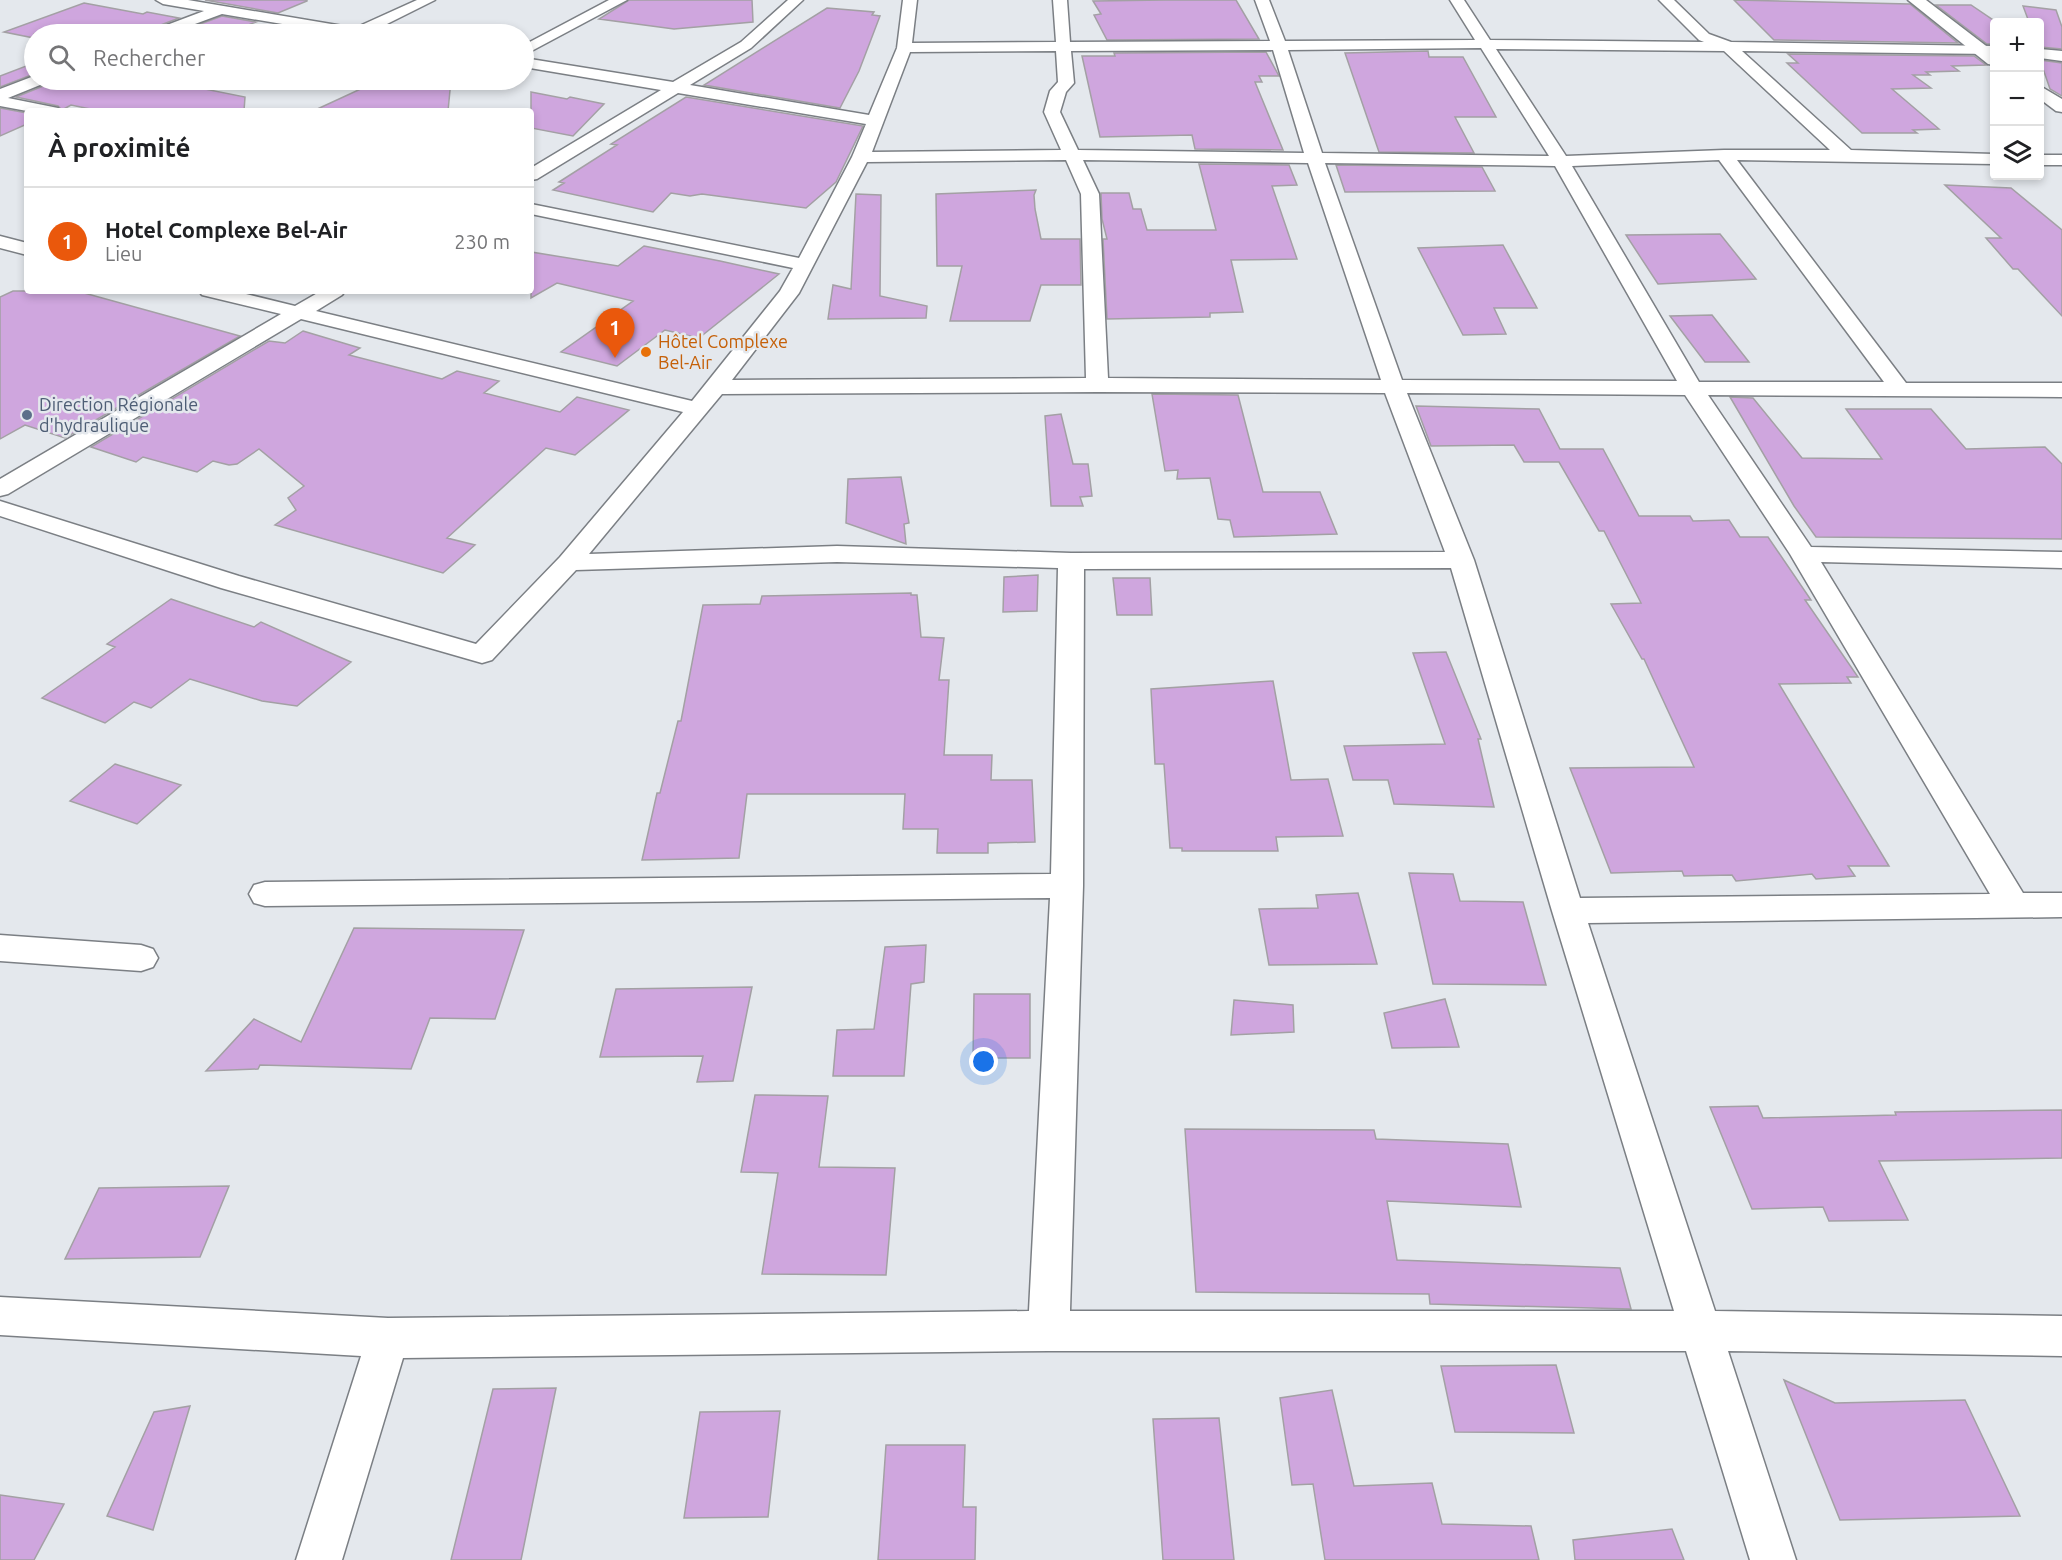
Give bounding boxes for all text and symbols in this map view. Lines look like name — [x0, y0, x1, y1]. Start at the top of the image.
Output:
map controls — [1990, 18, 2044, 180]
button: + — [1990, 18, 2044, 72]
search box — [24, 24, 534, 90]
icon: search — [45, 41, 78, 74]
text: Rechercher — [93, 45, 205, 70]
button: − — [1990, 72, 2044, 126]
button: layers — [1990, 126, 2044, 180]
text: À proximité — [48, 133, 190, 162]
text: Hotel Complexe Bel-Air — [105, 217, 348, 242]
text: 1 — [62, 230, 73, 253]
text: 230 m — [454, 230, 510, 253]
text: Lieu — [105, 242, 143, 265]
pin: 1 — [596, 308, 634, 358]
place label: Hôtel Complexe Bel-Air — [658, 331, 788, 372]
marker: Hôtel Complexe Bel-Air — [639, 345, 653, 359]
place label: Direction Régionale d'hydraulique — [39, 394, 198, 435]
marker: Direction Régionale d'hydraulique — [20, 408, 34, 422]
your location — [969, 1047, 998, 1076]

